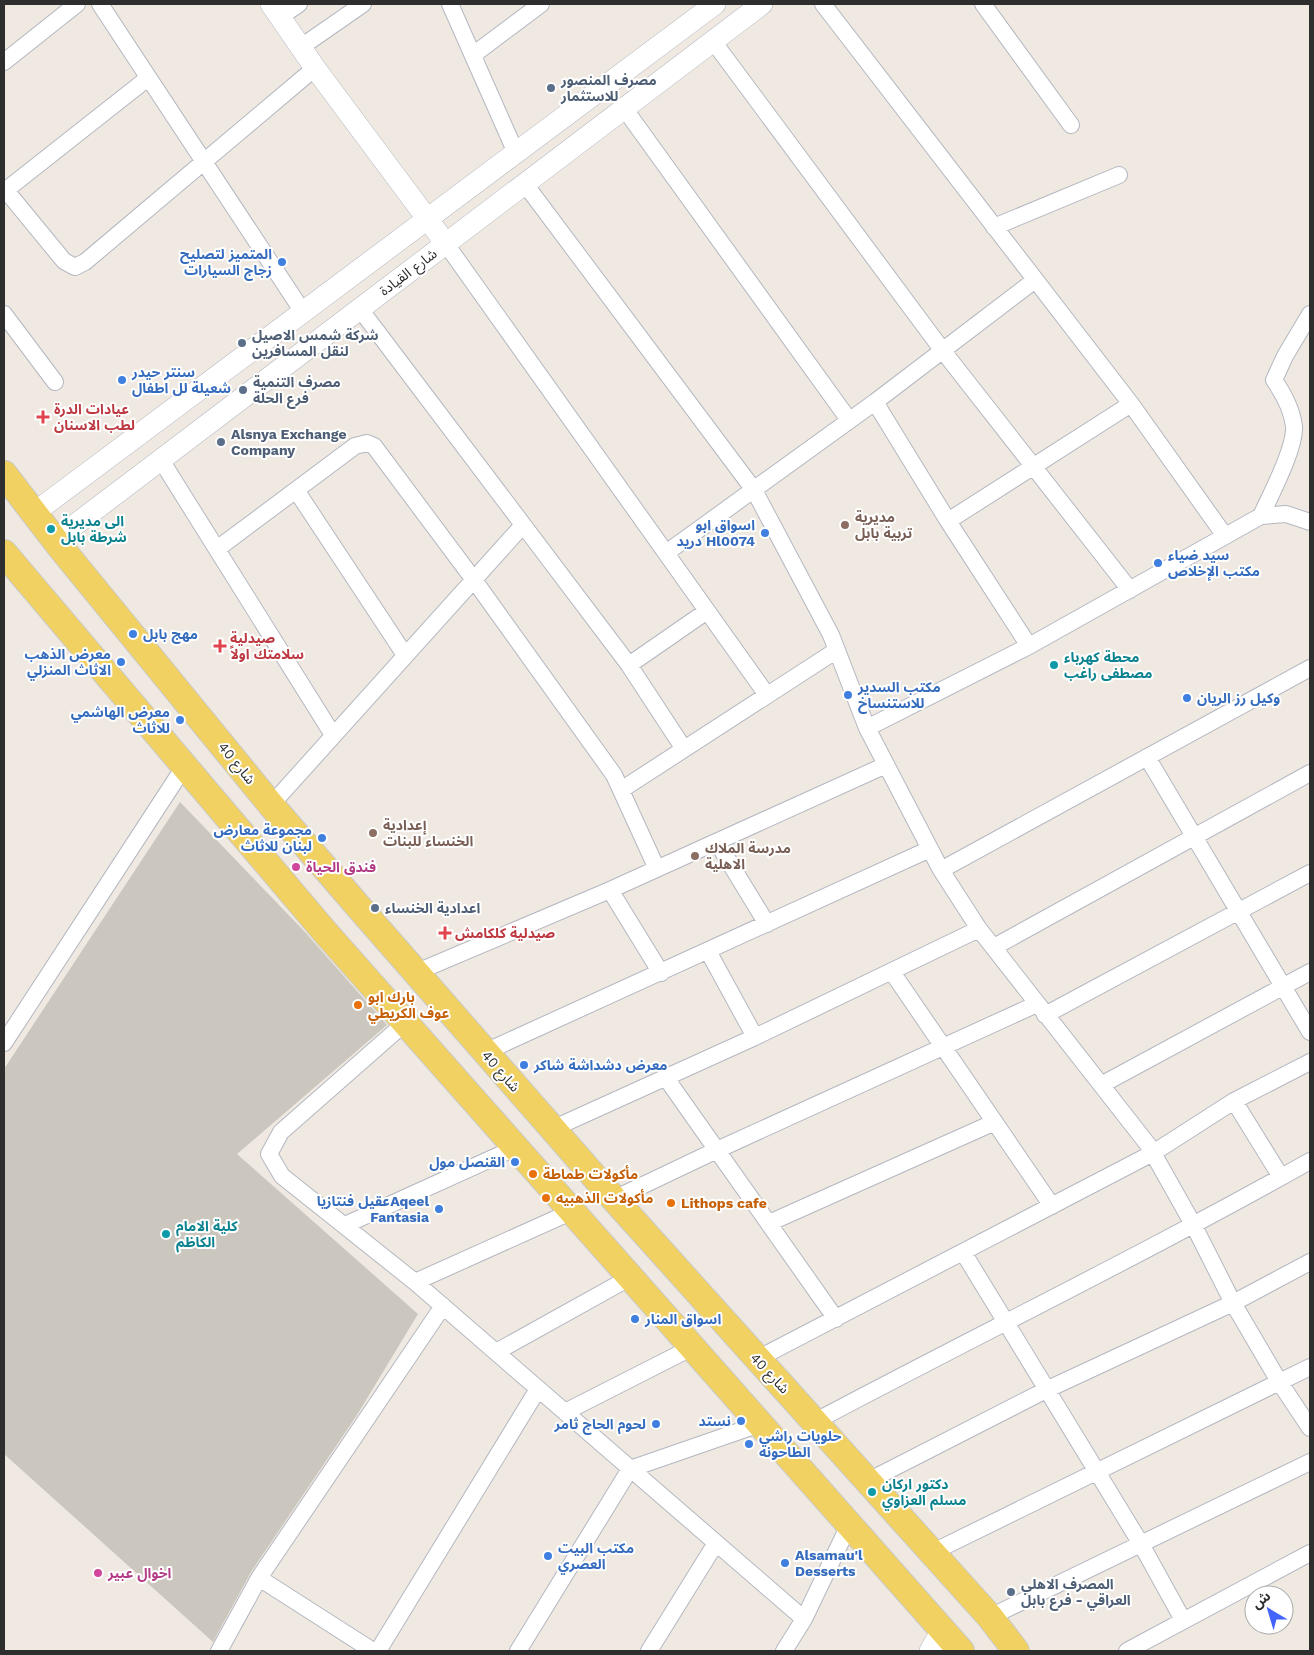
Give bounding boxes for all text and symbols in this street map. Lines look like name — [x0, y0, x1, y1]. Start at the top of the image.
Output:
place label: مصرف المنصور للاستثمار — [560, 72, 657, 105]
marker: مصرف المنصور للاستثمار — [545, 82, 557, 94]
street label: شارع القيادة — [376, 245, 442, 301]
place label: المتميز لتصليح زجاج السيارات — [180, 246, 272, 281]
marker: المتميز لتصليح زجاج السيارات — [276, 256, 288, 268]
place label: شركة شمس الاصيل لنقل المسافرين — [252, 327, 378, 360]
marker: شركة شمس الاصيل لنقل المسافرين — [236, 337, 248, 349]
place label: سنتر حيدر شعيلة لل اطفال — [131, 364, 231, 397]
marker: سنتر حيدر شعيلة لل اطفال — [116, 374, 128, 386]
place label: مصرف التنمية فرع الحلة — [253, 374, 341, 409]
marker: مصرف التنمية فرع الحلة — [237, 384, 249, 396]
place label: عيادات الدرة لطب الاسنان — [54, 401, 135, 433]
marker: عيادات الدرة لطب الاسنان — [36, 410, 50, 424]
place label: Alsnya Exchange Company — [231, 426, 347, 458]
marker: Alsnya Exchange Company — [215, 436, 227, 448]
place label: مديرية تربية بابل — [855, 509, 912, 542]
place label: الى مديرية شرطة بابل — [61, 513, 127, 546]
place label: اسواق ابو دريد Hl0074 — [676, 517, 755, 550]
marker: مديرية تربية بابل — [839, 519, 851, 531]
marker: الى مديرية شرطة بابل — [45, 523, 57, 535]
marker: اسواق ابو دريد Hl0074 — [759, 527, 771, 539]
place label: سيد ضياء مكتب الإخلاص — [1168, 547, 1260, 581]
marker: سيد ضياء مكتب الإخلاص — [1152, 557, 1164, 569]
place label: مهج بابل — [143, 626, 198, 644]
marker: مهج بابل — [127, 628, 139, 640]
place label: صيدلية سلامتك اولاً — [229, 630, 304, 662]
marker: صيدلية سلامتك اولاً — [214, 640, 226, 652]
place label: معرض الذهب الاثاث المنزلي — [24, 646, 111, 681]
place label: محطة كهرباء مصطفى راغب — [1064, 649, 1152, 682]
marker: معرض الذهب الاثاث المنزلي — [115, 656, 127, 668]
marker: محطة كهرباء مصطفى راغب — [1048, 659, 1060, 671]
place label: مكتب السدير للاستنساخ — [857, 679, 941, 714]
marker: مكتب السدير للاستنساخ — [842, 689, 854, 701]
place label: وكيل رز الريان — [1197, 690, 1280, 707]
marker: وكيل رز الريان — [1181, 692, 1193, 704]
place label: معرض الهاشمي للاثاث — [71, 704, 170, 736]
marker: معرض الهاشمي للاثاث — [174, 714, 186, 726]
street label: شارع 40 — [213, 739, 259, 789]
place label: إعدادية الخنساء للبنات — [383, 817, 474, 849]
place label: مجموعة معارض لبنان للاثاث — [213, 822, 312, 854]
marker: إعدادية الخنساء للبنات — [367, 827, 379, 839]
marker: مجموعة معارض لبنان للاثاث — [316, 832, 328, 844]
place label: مدرسة الملاك الاهلية — [705, 840, 791, 872]
marker: مدرسة الملاك الاهلية — [689, 850, 701, 862]
place label: فندق الحياة — [306, 859, 376, 875]
marker: فندق الحياة — [290, 861, 302, 873]
place label: اعدادية الخنساء — [385, 900, 480, 916]
marker: اعدادية الخنساء — [369, 902, 381, 914]
place label: صيدلية كلكامش — [455, 925, 555, 941]
marker: صيدلية كلكامش — [439, 927, 451, 939]
place label: بارك ابو عوف الكريطي — [368, 989, 450, 1024]
marker: بارك ابو عوف الكريطي — [352, 999, 364, 1011]
street label: شارع 40 — [477, 1047, 523, 1097]
place label: معرض دشداشة شاكر — [533, 1057, 668, 1074]
marker: معرض دشداشة شاكر — [518, 1059, 530, 1071]
place label: القنصل مول — [429, 1154, 505, 1171]
marker: القنصل مول — [509, 1156, 521, 1168]
place label: مأكولات طماطة — [543, 1165, 638, 1182]
marker: مأكولات طماطة — [527, 1168, 539, 1180]
place label: مأكولات الذهبيه — [556, 1189, 653, 1206]
marker: مأكولات الذهبيه — [540, 1192, 552, 1204]
place label: عقيل فنتازياAqeel Fantasia — [317, 1193, 430, 1225]
place label: Lithops cafe — [681, 1195, 767, 1211]
marker: Lithops cafe — [665, 1197, 677, 1209]
marker: عقيل فنتازياAqeel Fantasia — [433, 1203, 445, 1215]
place label: كلية الامام الكاظم — [176, 1218, 238, 1253]
marker: كلية الامام الكاظم — [160, 1228, 172, 1240]
place label: اسواق المنار — [644, 1311, 721, 1328]
marker: اسواق المنار — [629, 1313, 641, 1325]
street label: شارع 40 — [745, 1350, 793, 1399]
place label: نستد — [699, 1413, 731, 1429]
marker: نستد — [735, 1415, 747, 1427]
place label: لحوم الحاج ثامر — [554, 1416, 646, 1435]
marker: لحوم الحاج ثامر — [650, 1418, 662, 1430]
place label: حلويات راشي الطاحونه — [759, 1428, 842, 1460]
marker: حلويات راشي الطاحونه — [743, 1438, 755, 1450]
place label: دكتور اركان مسلم العزاوي — [882, 1476, 966, 1511]
marker: دكتور اركان مسلم العزاوي — [866, 1486, 878, 1498]
place label: مكتب البيت العصري — [558, 1540, 634, 1575]
place label: Alsamau'l Desserts — [795, 1547, 863, 1579]
marker: مكتب البيت العصري — [542, 1550, 554, 1562]
marker: Alsamau'l Desserts — [779, 1557, 791, 1569]
place label: اخوال عبير — [107, 1565, 172, 1582]
marker: اخوال عبير — [92, 1567, 104, 1579]
place label: المصرف الاهلي العراقي - فرع بابل — [1021, 1576, 1131, 1611]
north arrow — [1244, 1585, 1294, 1635]
marker: المصرف الاهلي العراقي - فرع بابل — [1005, 1586, 1017, 1598]
text: ش — [1249, 1588, 1273, 1612]

